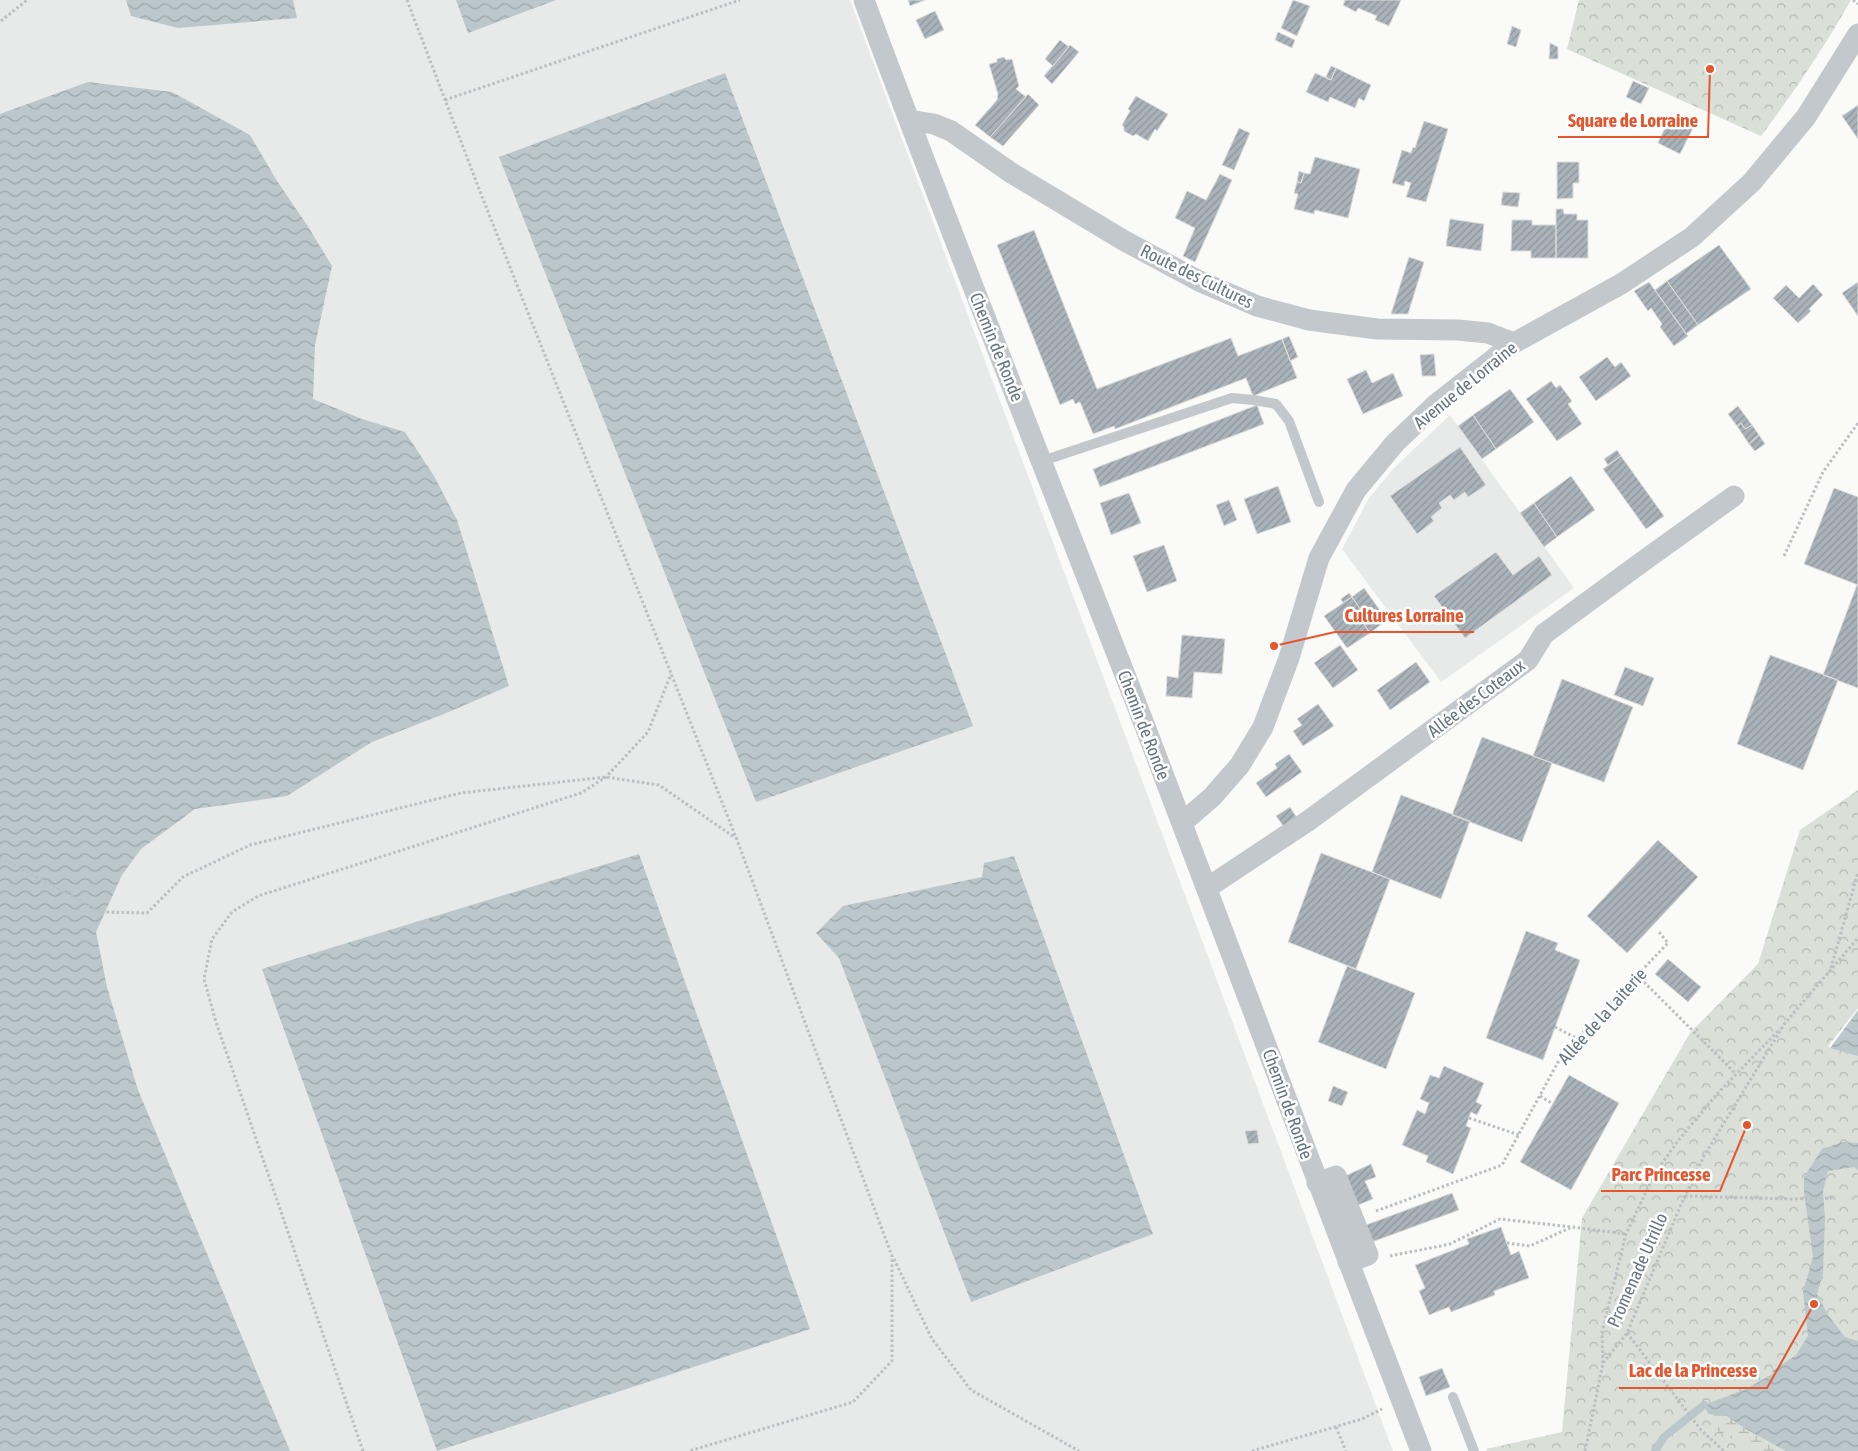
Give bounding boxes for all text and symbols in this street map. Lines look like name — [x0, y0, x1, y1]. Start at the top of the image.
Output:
callout: Square de Lorraine — [1558, 103, 1708, 137]
text: Square de Lorraine — [1568, 109, 1698, 131]
street label: Route des Cultures — [1137, 240, 1257, 312]
street label: Chemin de Ronde — [966, 290, 1028, 404]
street label: Avenue de Lorraine — [1409, 337, 1521, 433]
callout: Cultures Lorraine — [1335, 598, 1474, 632]
text: Cultures Lorraine — [1344, 604, 1464, 626]
street label: Allée des Coteaux — [1423, 655, 1529, 741]
street label: Chemin de Ronde — [1114, 667, 1174, 783]
street label: Allée de la Laiterie — [1553, 964, 1651, 1068]
street label: Chemin de Ronde — [1258, 1046, 1318, 1162]
callout: Parc Princesse — [1601, 1157, 1720, 1191]
text: Parc Princesse — [1611, 1163, 1711, 1185]
street label: Promenade Utrillo — [1602, 1210, 1672, 1330]
callout: Lac de la Princesse — [1619, 1354, 1767, 1388]
text: Lac de la Princesse — [1629, 1359, 1758, 1381]

